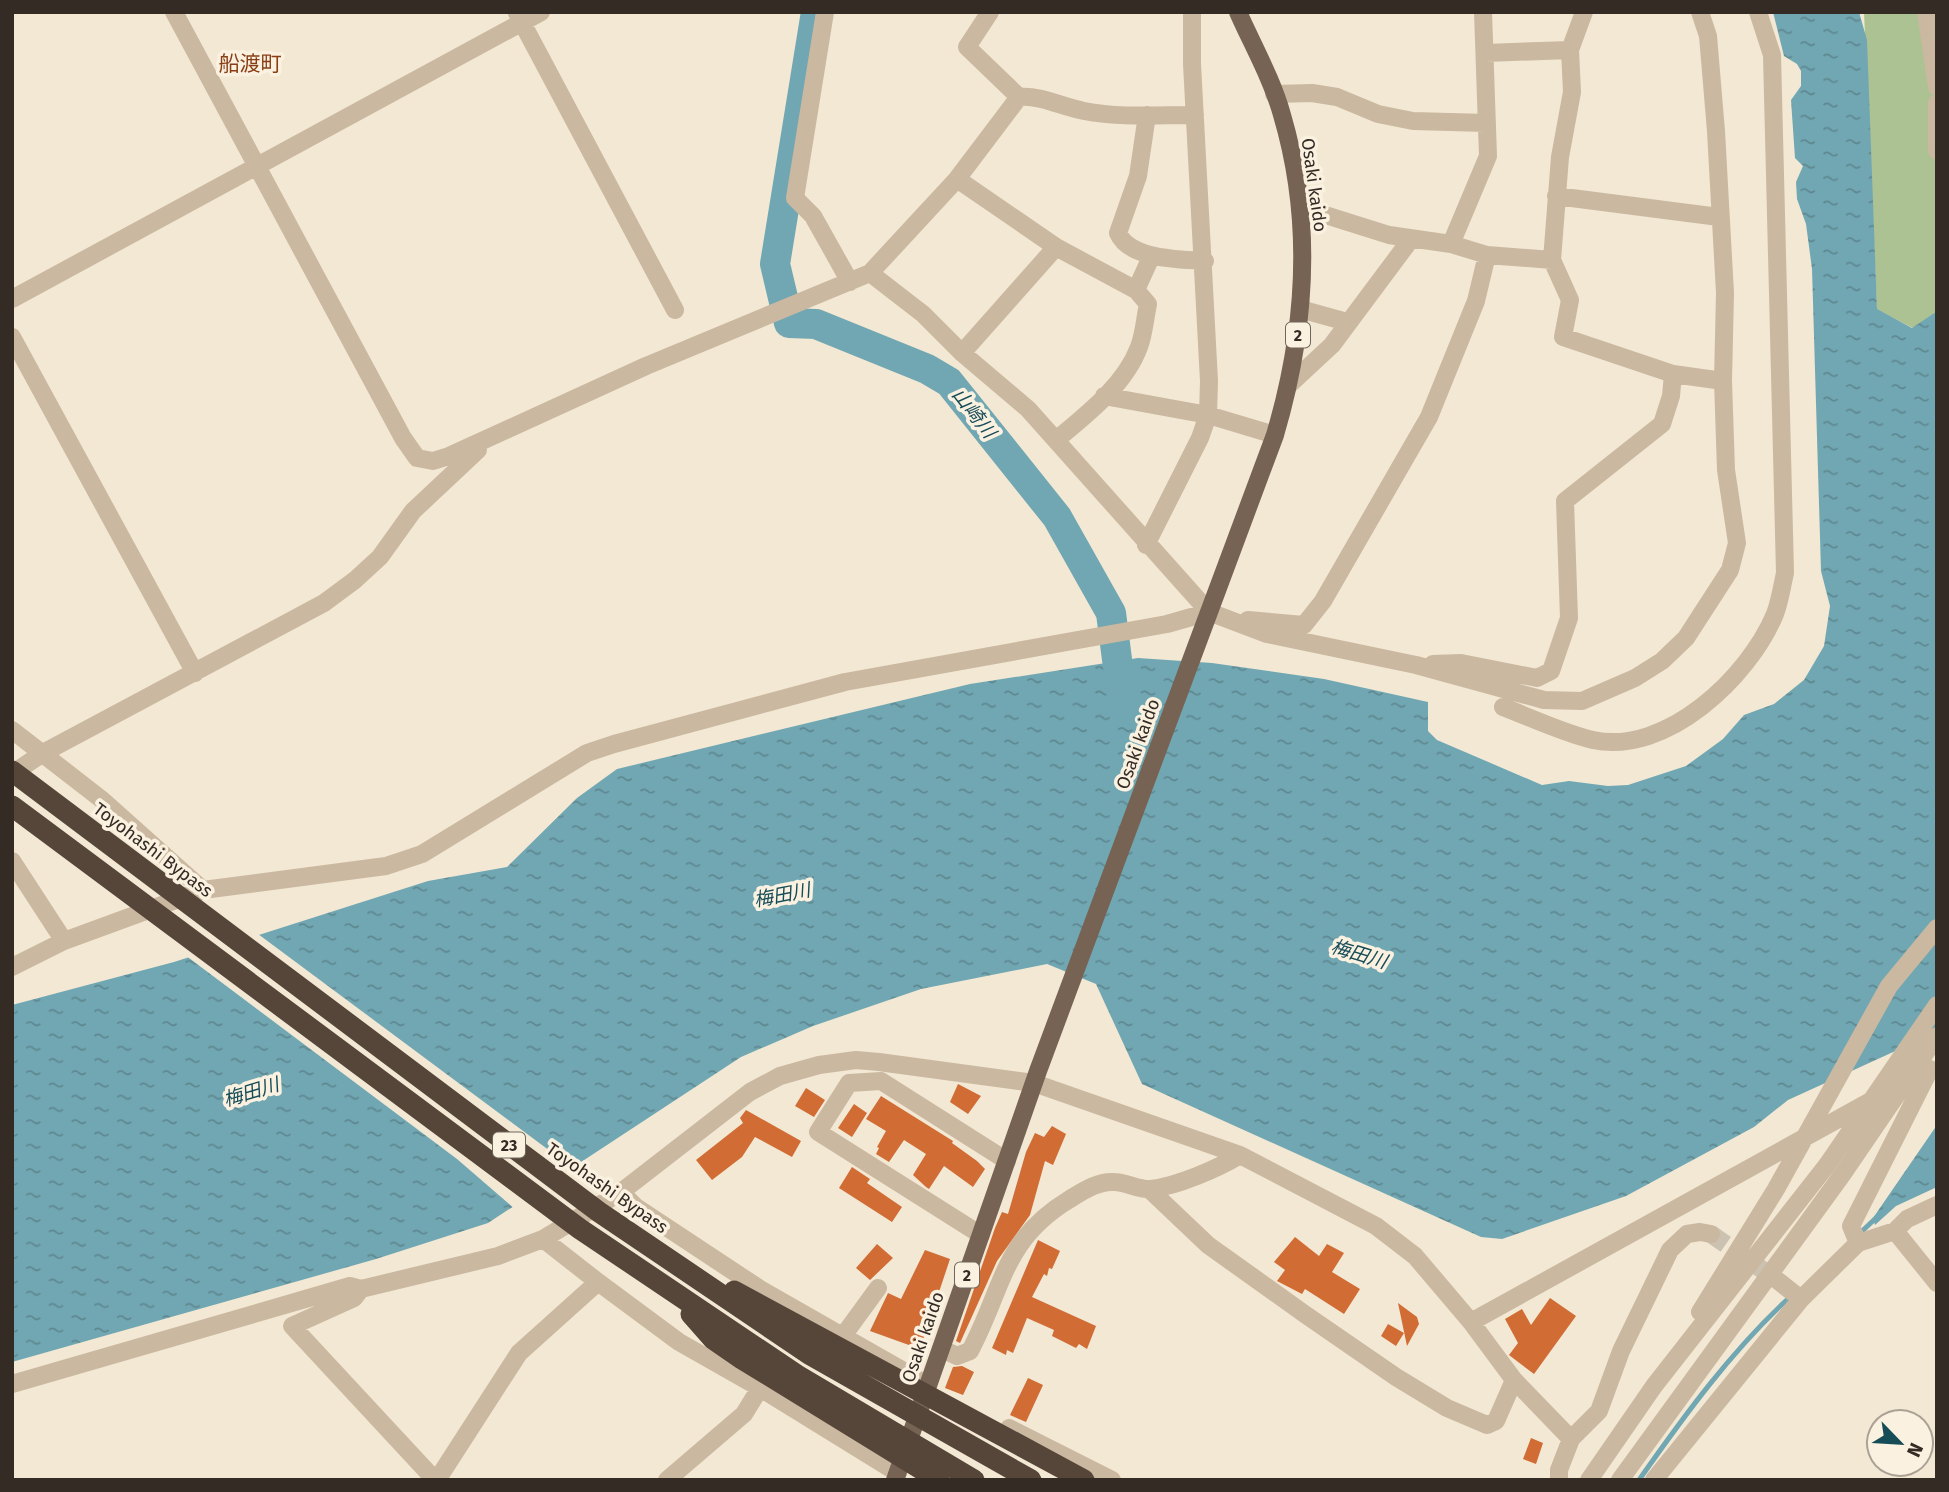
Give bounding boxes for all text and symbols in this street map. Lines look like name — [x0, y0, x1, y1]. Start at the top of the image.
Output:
district label: 船渡町 — [219, 51, 282, 77]
street label: Osaki kaido — [1297, 137, 1331, 233]
road number: 2 — [1286, 322, 1310, 348]
water label: 山崎川 — [947, 383, 1002, 444]
street label: Osaki kaido — [1111, 696, 1165, 792]
street label: Toyohashi Bypass — [89, 798, 217, 902]
water label: 梅田川 — [752, 878, 814, 912]
water label: 梅田川 — [1328, 935, 1392, 974]
water label: 梅田川 — [220, 1072, 284, 1111]
road number: 23 — [493, 1133, 525, 1158]
street label: Toyohashi Bypass — [542, 1138, 672, 1238]
road number: 2 — [955, 1262, 979, 1288]
street label: Osaki kaido — [897, 1289, 949, 1385]
north arrow — [1865, 1408, 1935, 1478]
text: N — [1902, 1439, 1928, 1461]

